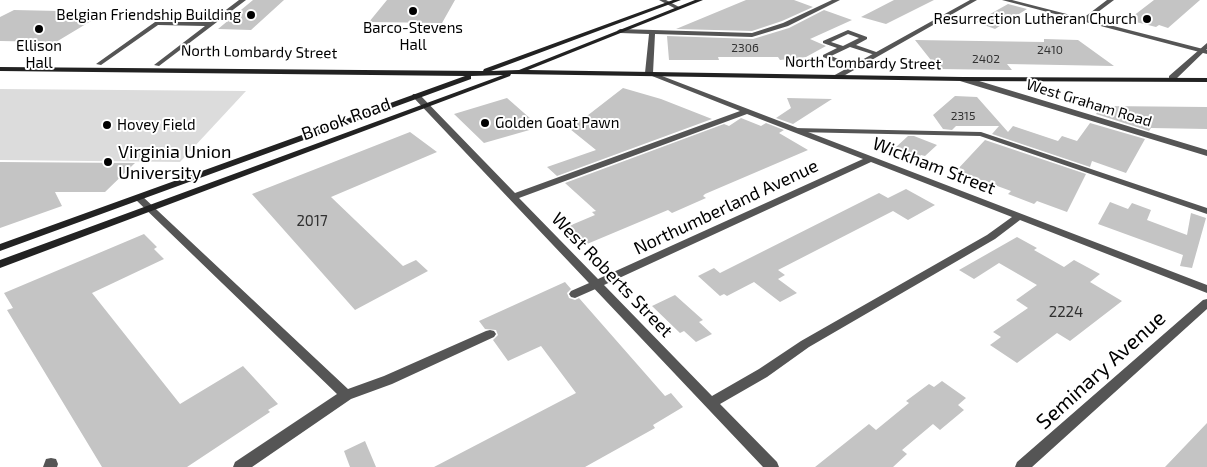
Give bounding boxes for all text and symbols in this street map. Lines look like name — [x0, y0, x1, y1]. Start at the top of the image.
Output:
marker: Barco-Stevens Hall — [407, 5, 419, 17]
place label: Belgian Friendship Building — [56, 6, 241, 24]
marker: Belgian Friendship Building — [245, 9, 257, 21]
place label: Resurrection Lutheran Church — [934, 10, 1137, 28]
marker: Resurrection Lutheran Church — [1141, 13, 1153, 25]
place label: Barco-Stevens Hall — [363, 19, 463, 54]
marker: Ellison Hall — [33, 23, 45, 35]
place label: Ellison Hall — [16, 37, 62, 72]
house number: 2306 — [731, 41, 759, 55]
street label: North Lombardy Street — [181, 42, 337, 62]
house number: 2410 — [1037, 43, 1063, 57]
house number: 2402 — [972, 52, 1000, 66]
street label: North Lombardy Street — [785, 53, 941, 73]
street label: West Graham Road — [1024, 75, 1154, 131]
street label: Brook Road — [299, 93, 393, 145]
house number: 2315 — [951, 109, 975, 123]
place label: Golden Goat Pawn — [495, 114, 619, 132]
place label: Hovey Field — [117, 116, 196, 134]
marker: Golden Goat Pawn — [479, 117, 491, 129]
marker: Hovey Field — [101, 119, 113, 131]
street label: Wickham Street — [870, 133, 998, 199]
place label: Virginia Union University — [118, 141, 231, 183]
street label: Northumberland Avenue — [630, 155, 822, 259]
marker: Virginia Union University — [102, 156, 114, 168]
street label: West Roberts Street — [547, 208, 677, 342]
house number: 2017 — [296, 212, 328, 230]
house number: 2224 — [1049, 303, 1083, 321]
street label: Seminary Avenue — [1031, 305, 1171, 435]

